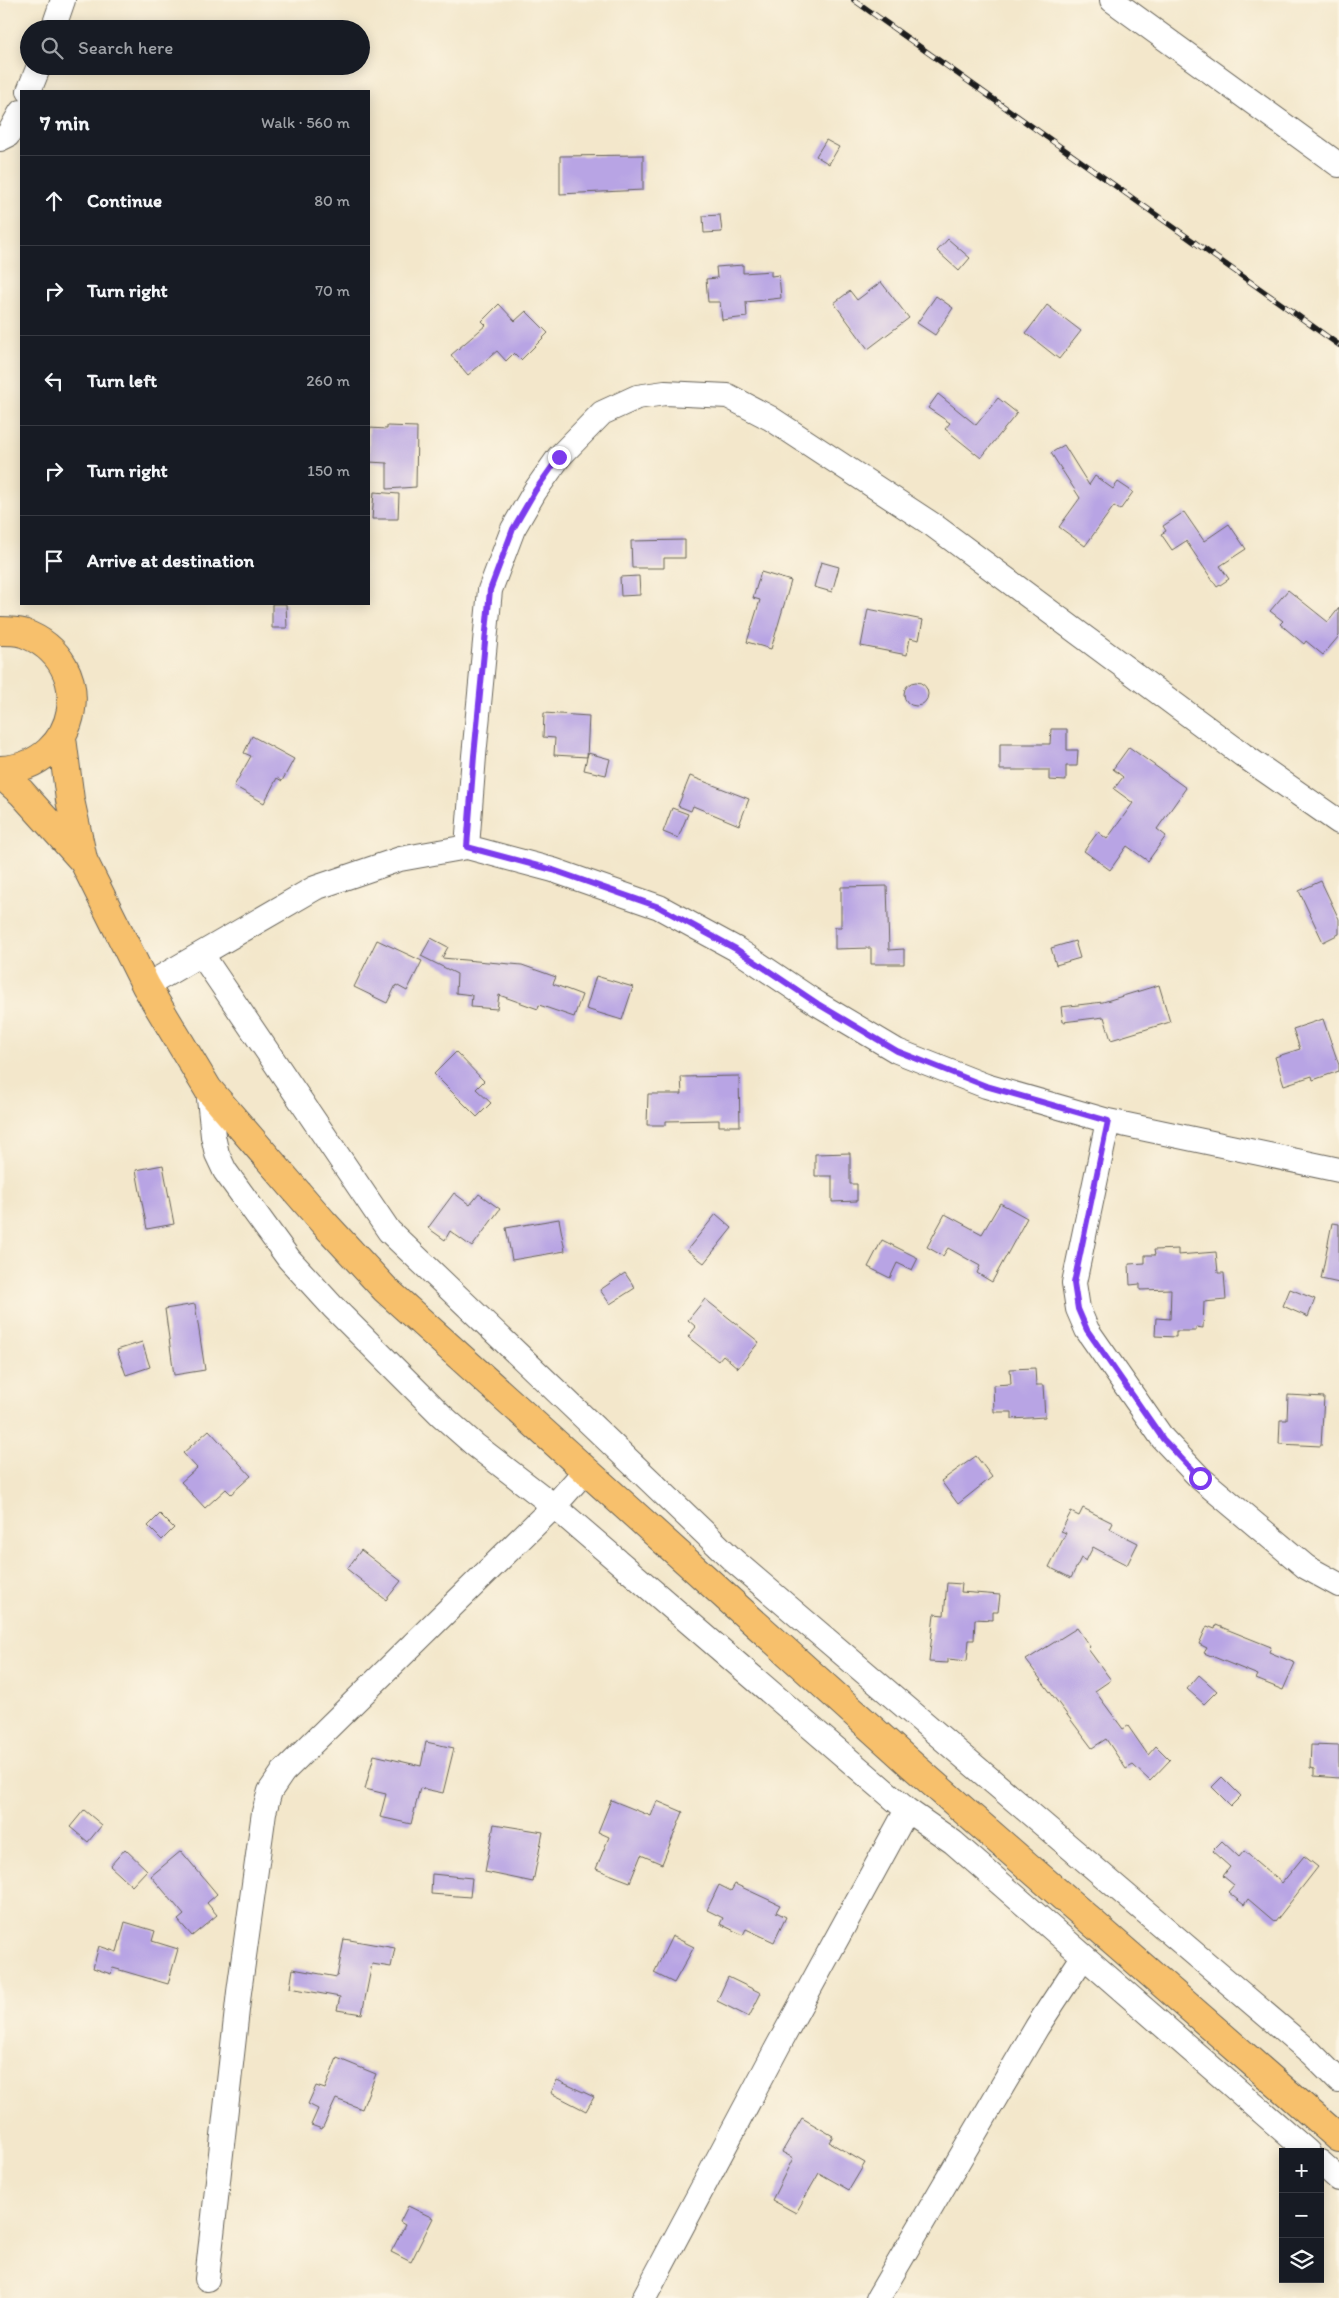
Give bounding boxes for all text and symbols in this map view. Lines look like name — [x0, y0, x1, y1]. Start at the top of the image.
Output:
search box — [20, 20, 370, 75]
icon: search — [38, 34, 66, 62]
text: Search here — [78, 36, 173, 59]
text: 7 min — [40, 110, 89, 135]
text: Walk · 560 m — [261, 113, 350, 132]
icon: ahead — [40, 187, 68, 215]
text: Continue — [87, 189, 162, 212]
text: 80 m — [314, 191, 350, 210]
icon: right — [40, 277, 68, 305]
text: Turn right — [87, 279, 168, 302]
text: 70 m — [315, 281, 350, 300]
icon: left — [40, 367, 68, 395]
text: Turn left — [87, 369, 157, 392]
text: 260 m — [306, 371, 350, 390]
route end — [548, 446, 571, 469]
icon: right — [40, 457, 68, 485]
text: Turn right — [87, 459, 168, 482]
text: 150 m — [307, 461, 350, 480]
icon: arrive — [40, 547, 68, 575]
text: Arrive at destination — [87, 549, 254, 572]
route start — [1189, 1467, 1212, 1490]
map controls — [1279, 2148, 1324, 2283]
button: + — [1279, 2148, 1324, 2193]
button: − — [1279, 2193, 1324, 2238]
button: layers — [1279, 2238, 1324, 2283]

